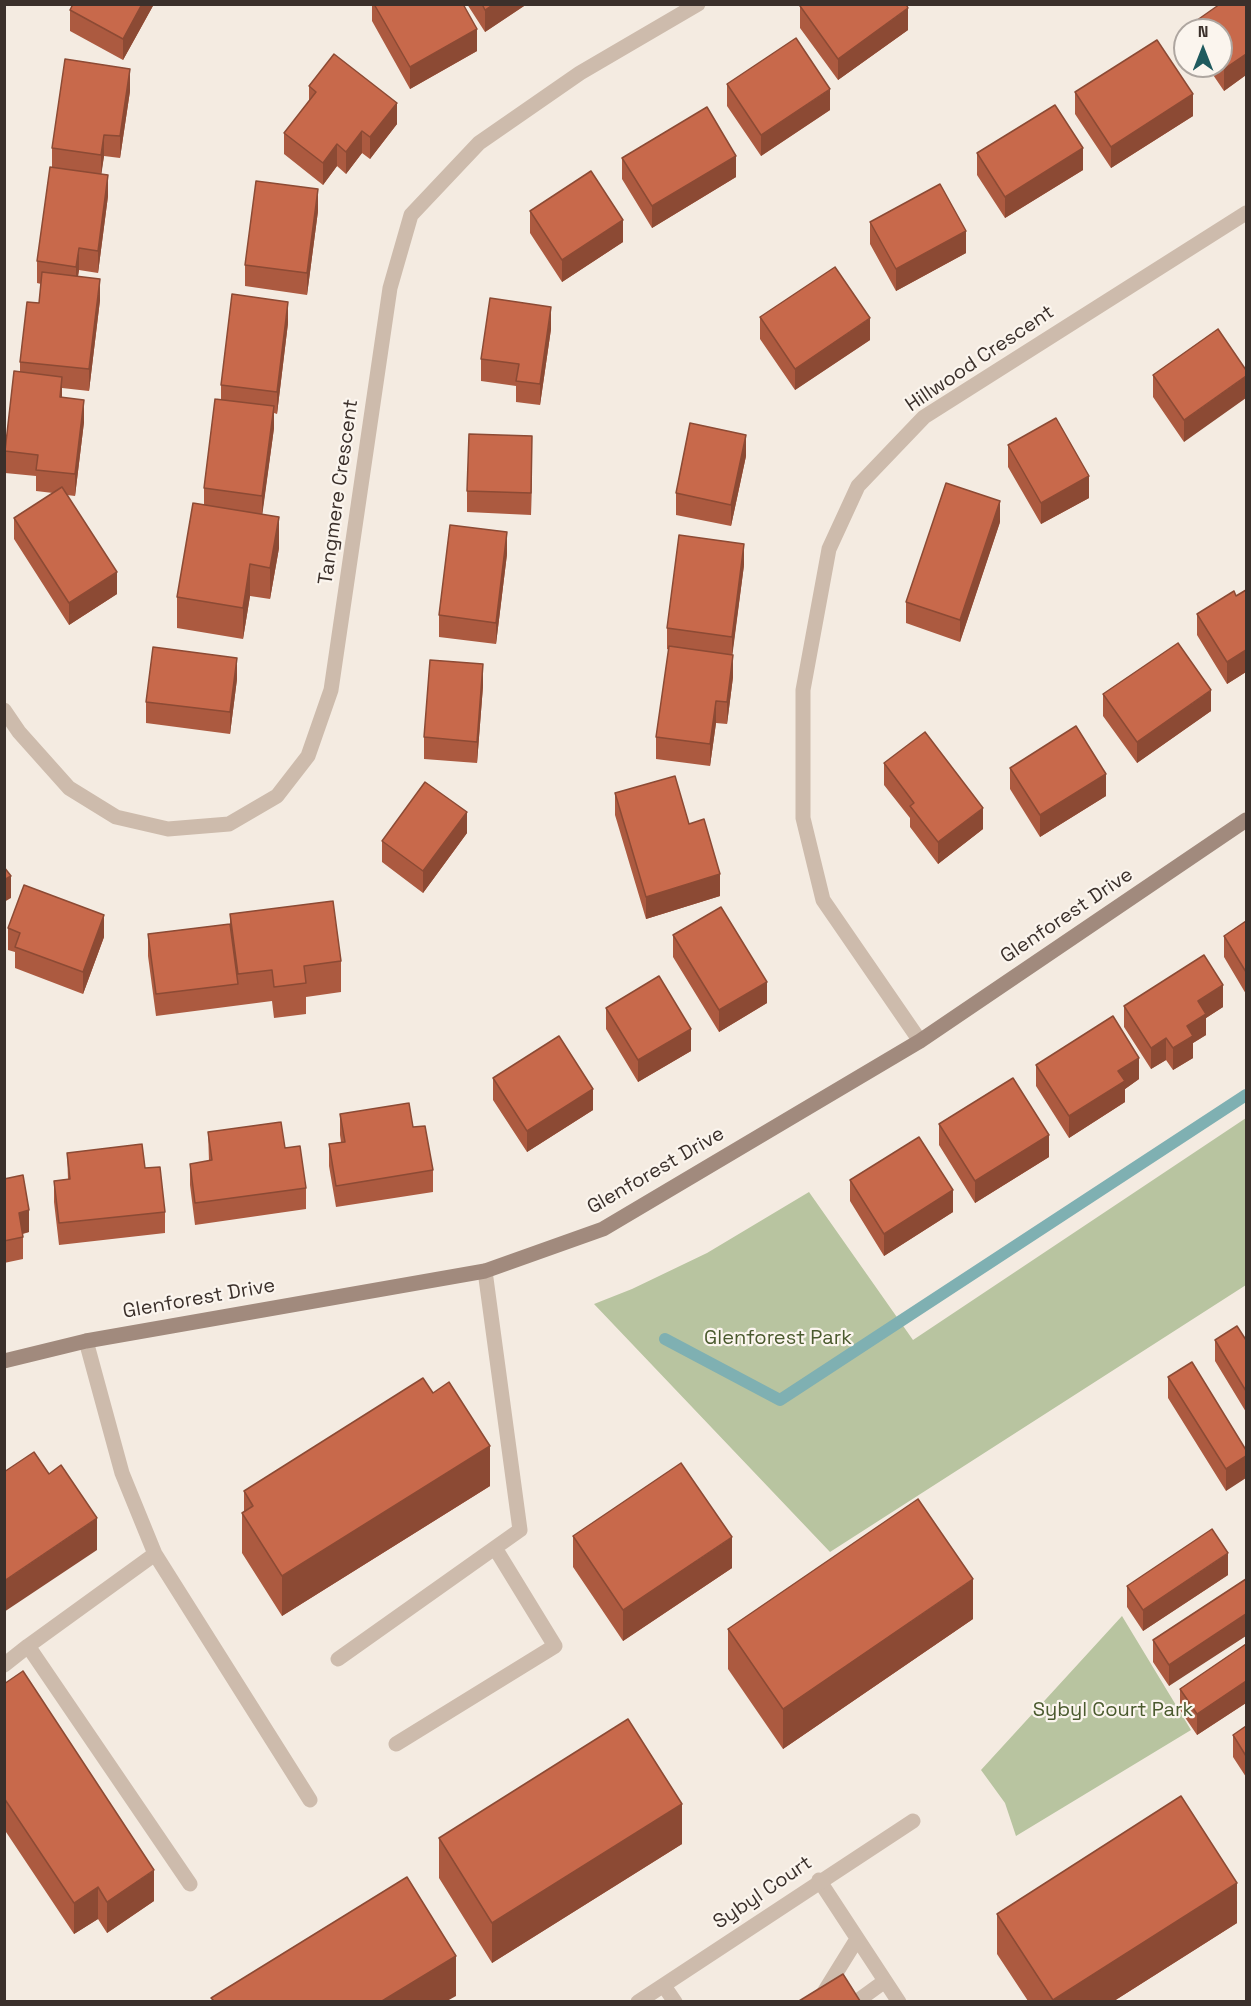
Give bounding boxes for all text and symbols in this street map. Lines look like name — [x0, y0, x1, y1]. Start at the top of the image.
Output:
north arrow — [1173, 18, 1233, 78]
text: N — [1198, 21, 1208, 42]
street label: Hillwood Crescent — [901, 300, 1059, 418]
street label: Tangmere Crescent — [314, 398, 364, 586]
street label: Glenforest Drive — [996, 863, 1138, 969]
street label: Glenforest Drive — [583, 1122, 729, 1220]
street label: Glenforest Drive — [121, 1274, 277, 1324]
park label: Glenforest Park — [704, 1327, 852, 1351]
park label: Sybyl Court Park — [1033, 1699, 1193, 1723]
street label: Sybyl Court — [709, 1851, 817, 1935]

